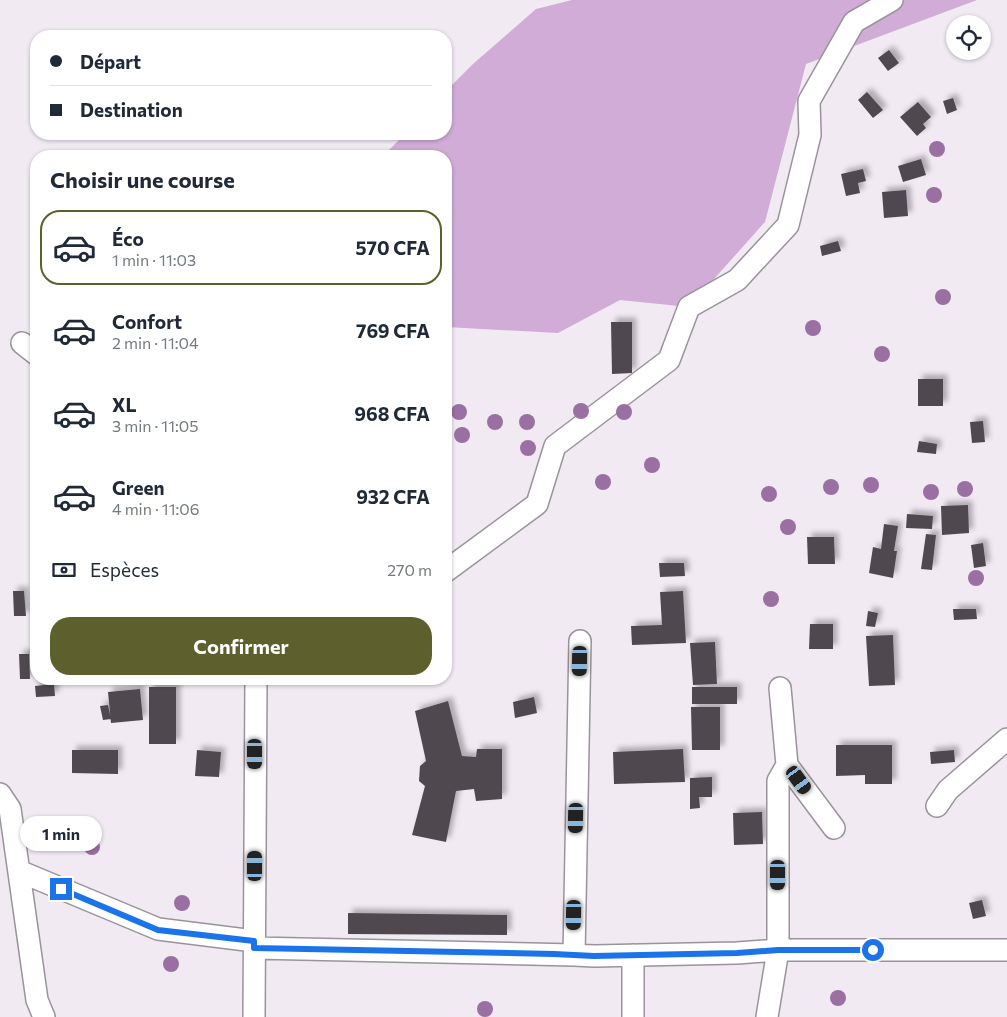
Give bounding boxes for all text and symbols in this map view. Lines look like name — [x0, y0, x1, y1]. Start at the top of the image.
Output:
map controls — [946, 15, 991, 60]
button: locate — [946, 15, 991, 60]
text: Départ — [80, 50, 141, 73]
text: Destination — [80, 98, 183, 121]
text: Choisir une course — [50, 166, 235, 193]
icon: car — [52, 225, 97, 270]
text: Éco — [112, 227, 144, 250]
text: 570 CFA — [356, 236, 430, 259]
text: 1 min · 11:03 — [112, 250, 196, 269]
icon: car — [52, 308, 97, 353]
text: Confort — [112, 310, 182, 333]
text: 769 CFA — [356, 319, 430, 342]
text: 2 min · 11:04 — [112, 333, 199, 352]
icon: car — [52, 391, 97, 436]
text: XL — [112, 393, 137, 416]
text: 968 CFA — [354, 402, 430, 425]
text: 3 min · 11:05 — [112, 416, 198, 435]
icon: car — [52, 474, 97, 519]
text: Green — [112, 476, 164, 499]
text: 932 CFA — [356, 485, 430, 508]
text: 4 min · 11:06 — [112, 499, 199, 518]
icon: cash — [50, 556, 78, 584]
text: Espèces — [90, 558, 159, 581]
text: 270 m — [387, 560, 432, 579]
button: Confirmer — [50, 617, 432, 675]
car — [572, 646, 587, 676]
car — [247, 739, 262, 769]
car — [784, 763, 813, 797]
car — [568, 803, 583, 833]
callout: 1 min — [20, 816, 102, 852]
text: 1 min — [42, 824, 80, 843]
car — [247, 851, 262, 881]
car — [770, 860, 785, 890]
route end — [50, 878, 72, 900]
car — [566, 900, 581, 930]
route start — [862, 939, 884, 961]

